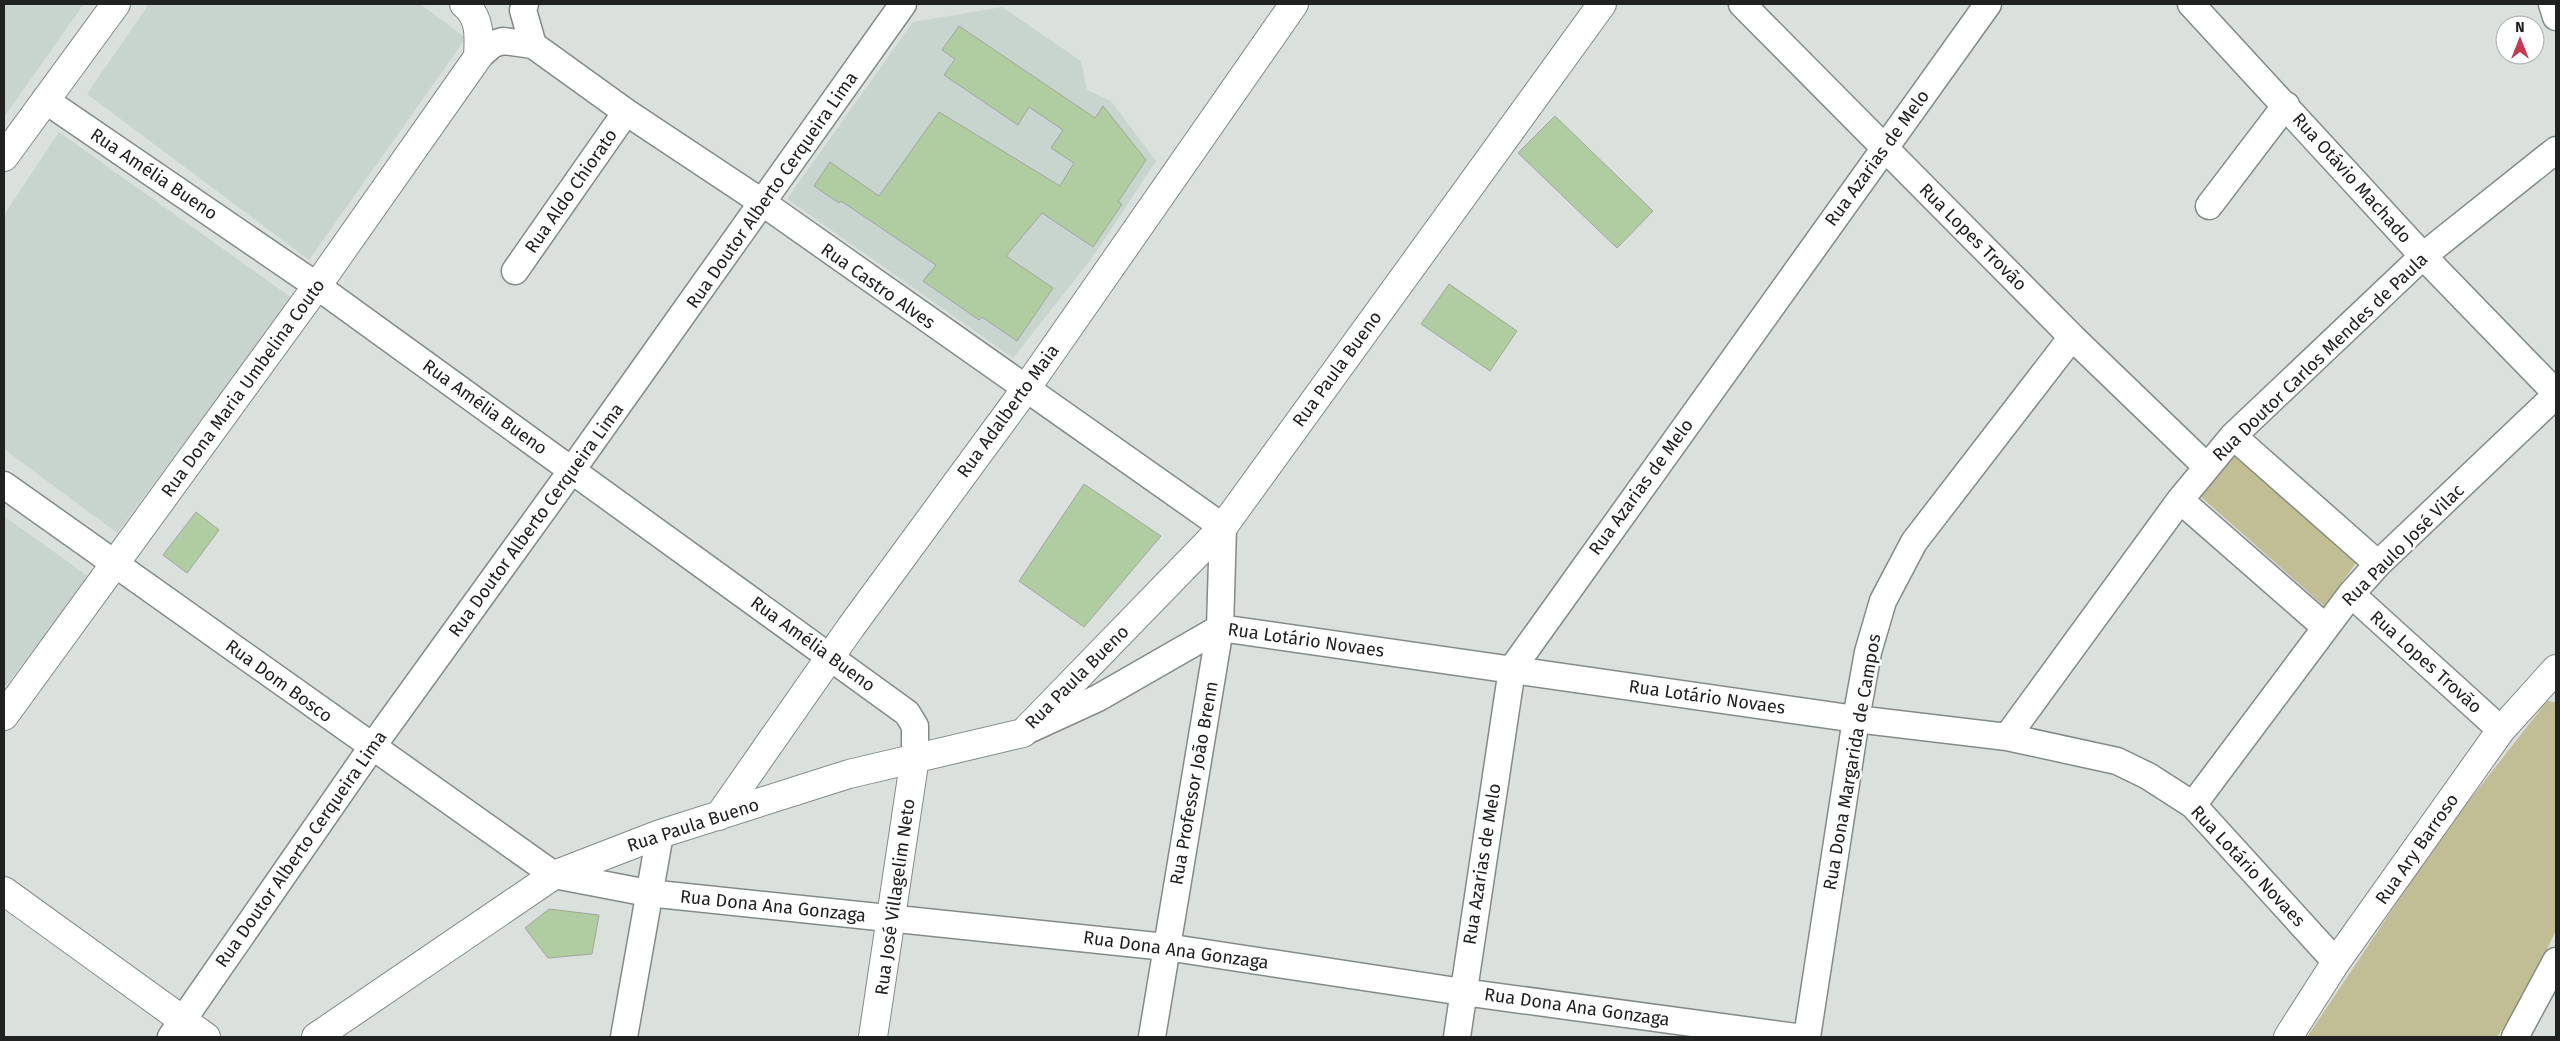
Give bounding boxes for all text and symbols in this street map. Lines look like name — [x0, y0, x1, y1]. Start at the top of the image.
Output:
north arrow — [2495, 15, 2545, 65]
text: N — [2515, 19, 2525, 36]
street label: Rua Doutor Alberto Cerqueira Lima — [682, 67, 862, 313]
street label: Rua Azarias de Melo — [1820, 85, 1934, 231]
street label: Rua Otávio Machado — [2288, 108, 2416, 248]
street label: Rua Amélia Bueno — [86, 123, 222, 225]
street label: Rua Aldo Chiorato — [520, 125, 622, 257]
street label: Rua Lopes Trovão — [1915, 179, 2031, 295]
street label: Rua Castro Alves — [817, 238, 939, 334]
street label: Rua Doutor Carlos Mendes de Paula — [2208, 248, 2432, 466]
street label: Rua Dona Maria Umbelina Couto — [156, 275, 330, 501]
street label: Rua Paula Bueno — [1288, 307, 1386, 431]
street label: Rua Adalberto Maia — [952, 340, 1064, 482]
street label: Rua Amélia Bueno — [418, 354, 552, 460]
street label: Rua Doutor Alberto Cerqueira Lima — [444, 399, 628, 641]
street label: Rua Azarias de Melo — [1584, 414, 1698, 560]
street label: Rua Paulo José Vilac — [2337, 479, 2469, 611]
street label: Rua Amélia Bueno — [746, 591, 880, 697]
street label: Rua Lopes Trovão — [2365, 606, 2487, 718]
street label: Rua Lotário Novaes — [1226, 618, 1386, 662]
street label: Rua Paula Bueno — [1021, 621, 1133, 733]
street label: Rua Dona Margarida de Campos — [1819, 632, 1885, 892]
street label: Rua Dom Bosco — [221, 635, 337, 727]
street label: Rua Lotário Novaes — [1627, 675, 1787, 719]
street label: Rua Professor João Brenn — [1165, 679, 1223, 887]
street label: Rua Doutor Alberto Cerqueira Lima — [211, 726, 391, 972]
street label: Rua Azarias de Melo — [1458, 782, 1506, 946]
street label: Rua Ary Barroso — [2371, 789, 2463, 909]
street label: Rua Paula Bueno — [624, 793, 762, 857]
street label: Rua José Villagelim Neto — [870, 797, 920, 997]
street label: Rua Lotário Novaes — [2186, 801, 2310, 931]
street label: Rua Dona Ana Gonzaga — [679, 885, 867, 927]
street label: Rua Dona Ana Gonzaga — [1082, 926, 1270, 974]
street label: Rua Dona Ana Gonzaga — [1483, 983, 1671, 1031]

